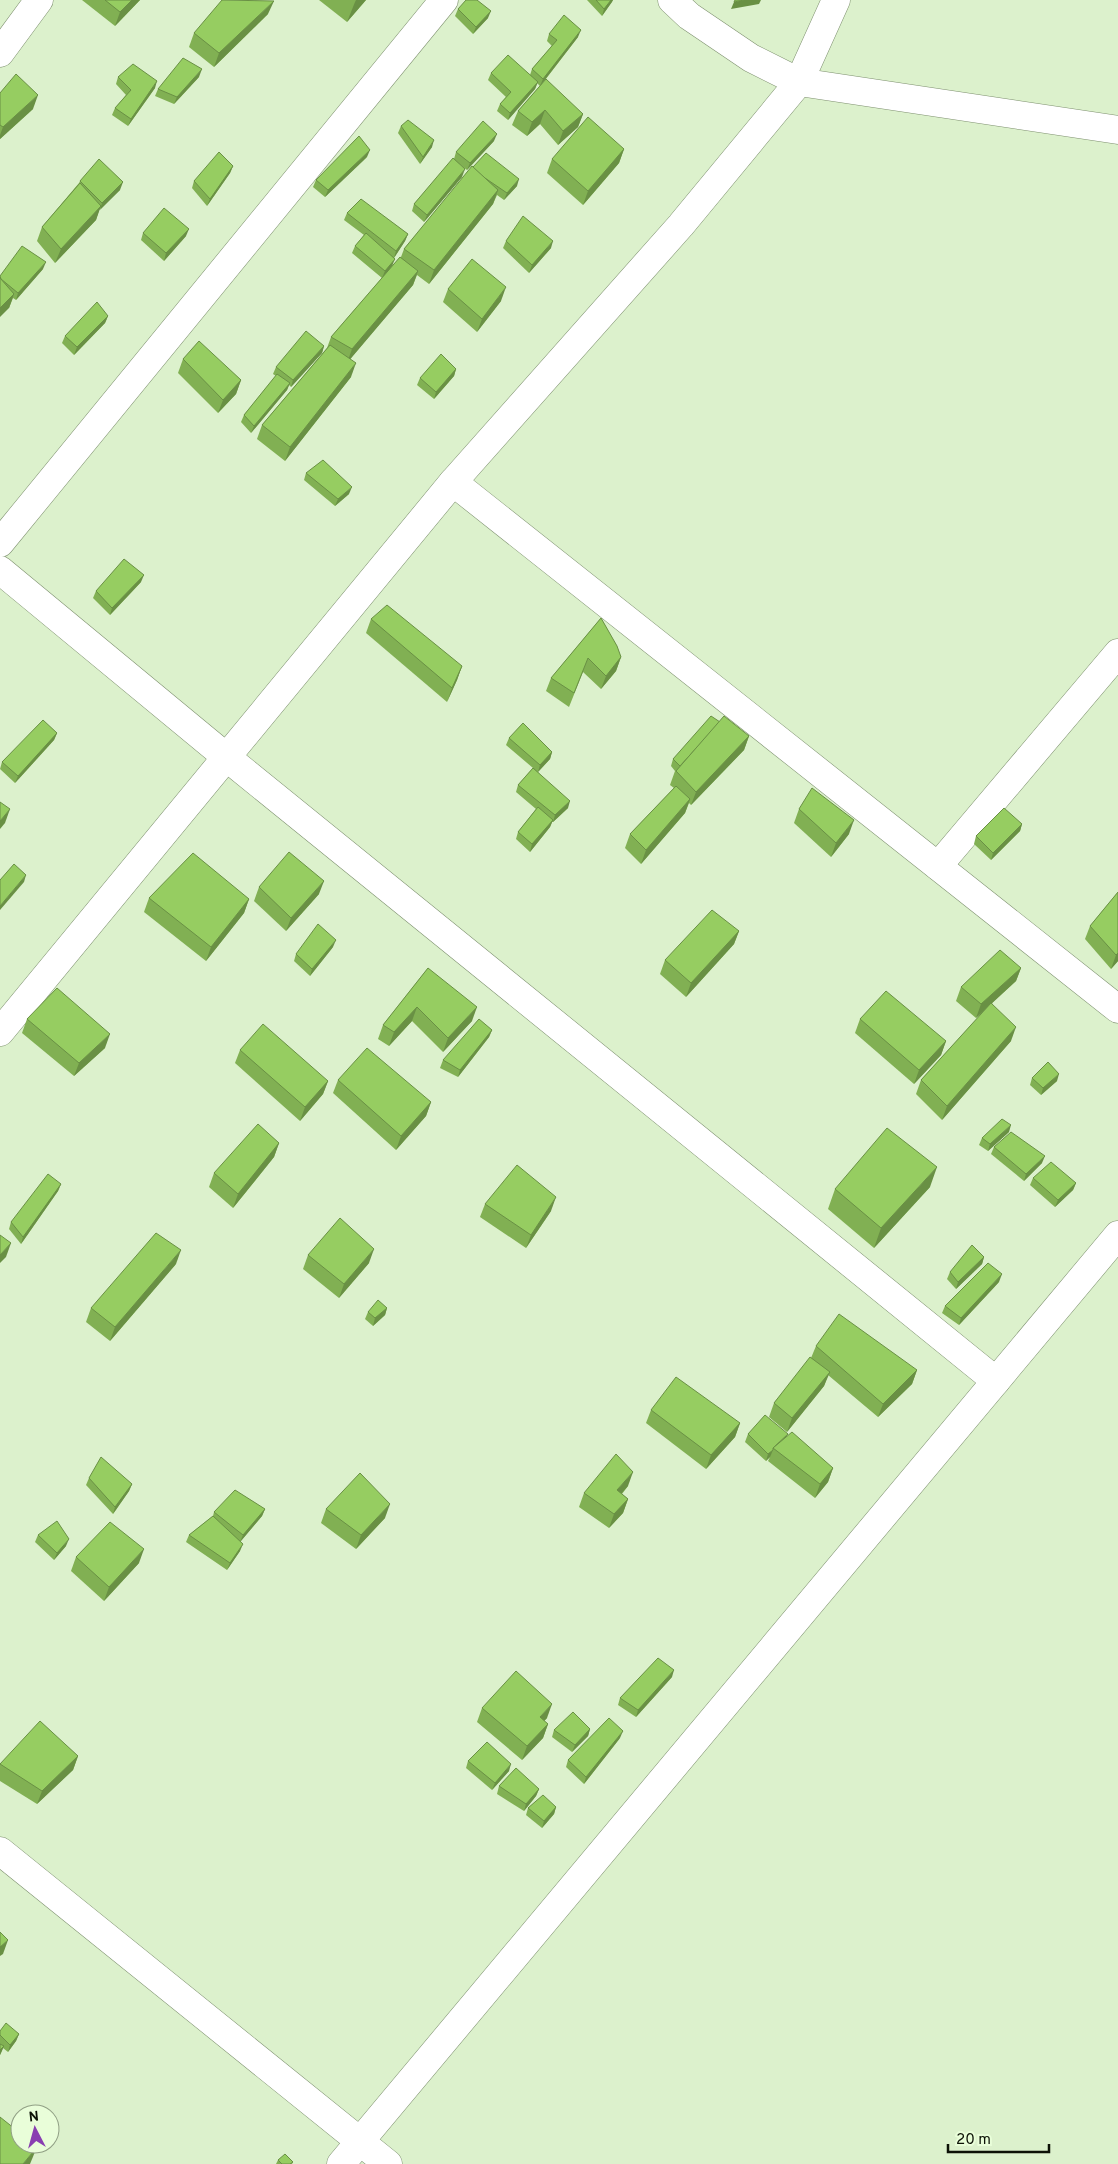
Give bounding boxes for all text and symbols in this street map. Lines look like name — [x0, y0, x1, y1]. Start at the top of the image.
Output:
north arrow — [10, 2104, 60, 2154]
text: N — [28, 2109, 40, 2127]
scale bar — [948, 2122, 1049, 2154]
text: 20 m — [956, 2131, 991, 2150]

